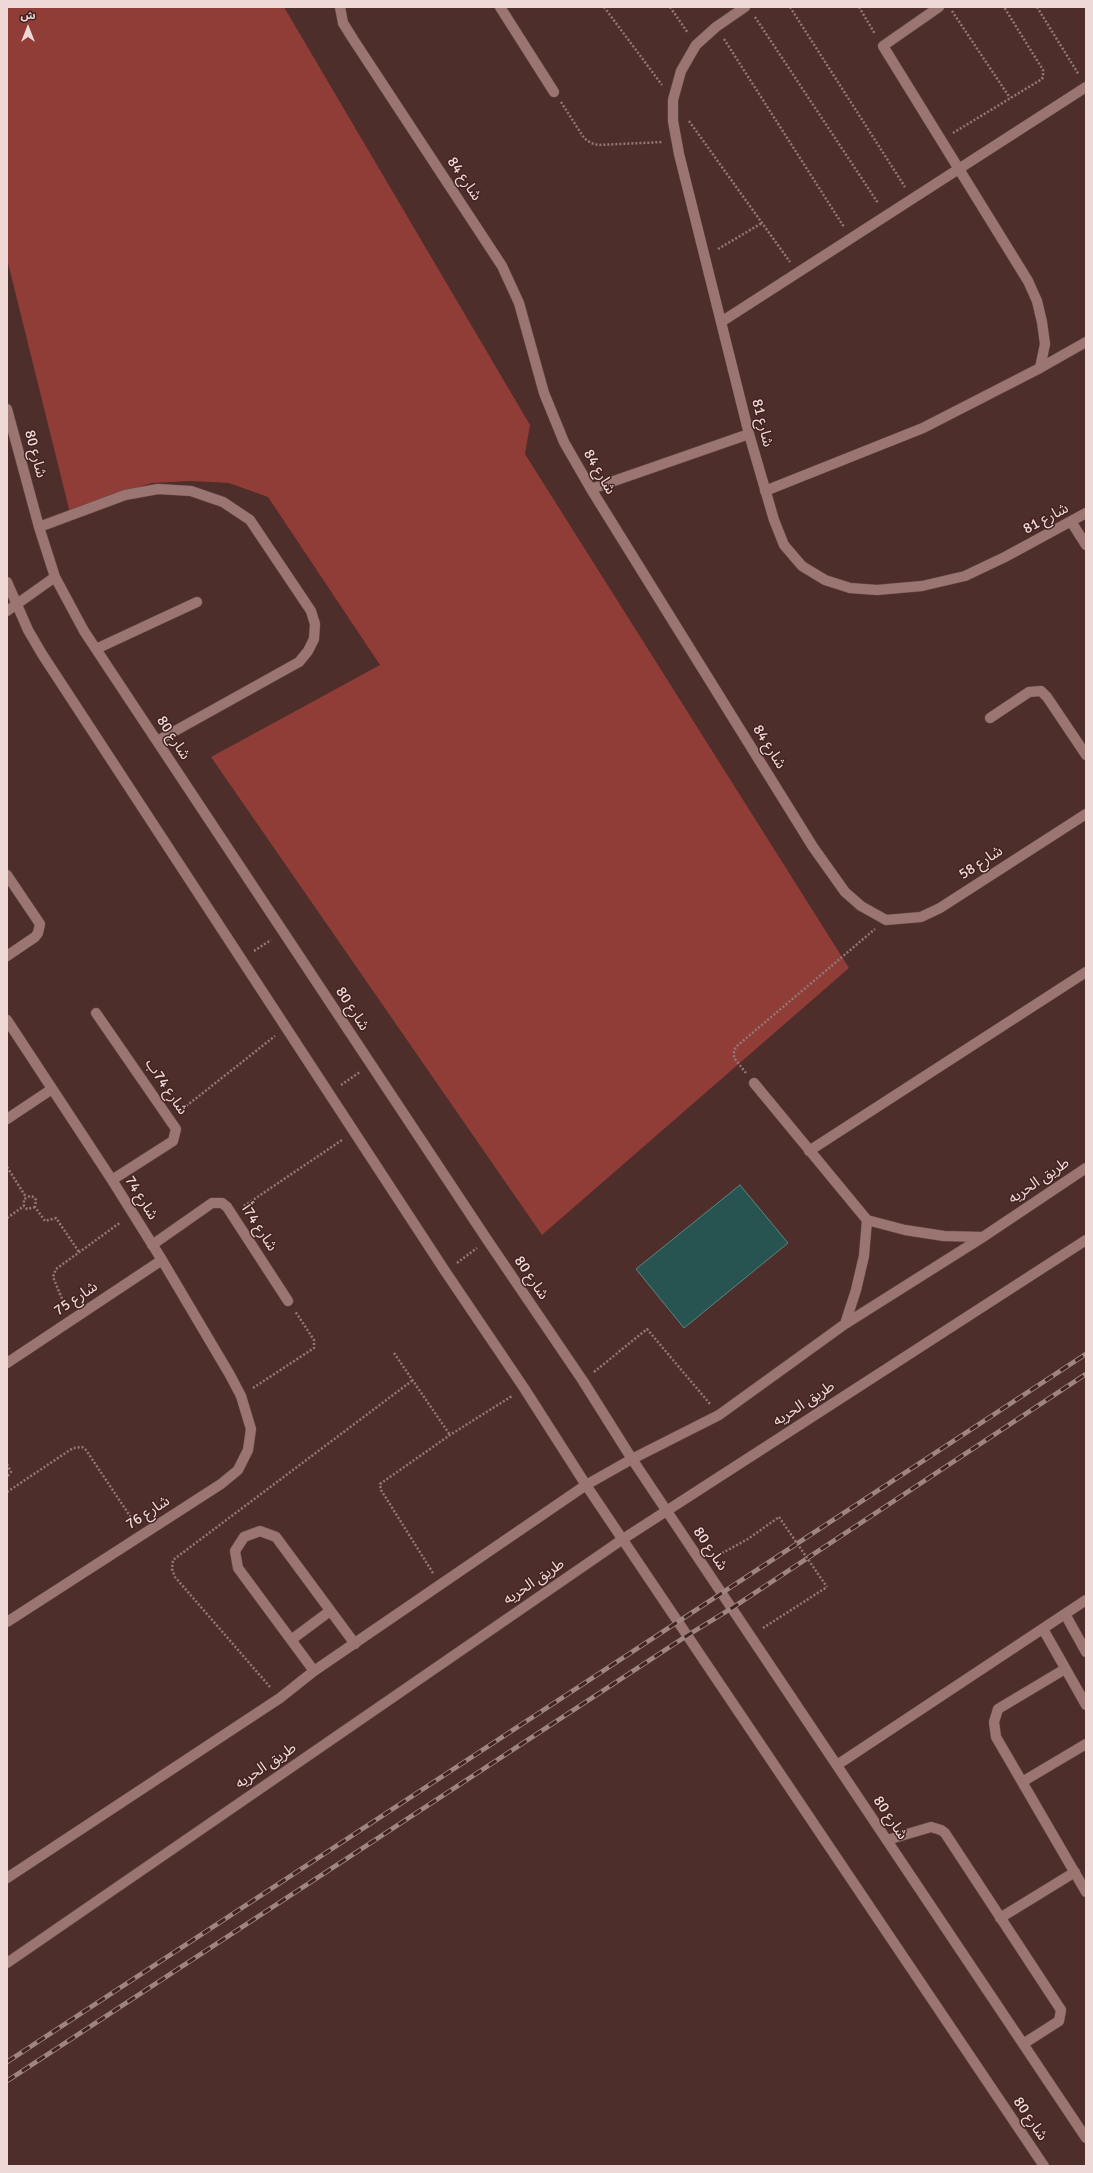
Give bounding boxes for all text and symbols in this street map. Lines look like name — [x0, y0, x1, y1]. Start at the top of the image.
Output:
north arrow — [8, 8, 48, 48]
text: ش — [20, 9, 36, 22]
street label: شارع 84 — [443, 154, 485, 204]
street label: شارع 81 — [747, 397, 777, 449]
street label: شارع 80 — [20, 428, 50, 480]
street label: شارع 84 — [579, 446, 619, 498]
street label: شارع 81 — [1020, 500, 1072, 538]
street label: شارع 80 — [152, 713, 194, 763]
street label: شارع 84 — [748, 722, 790, 772]
street label: شارع 58 — [956, 842, 1006, 884]
street label: شارع 80 — [331, 984, 373, 1034]
street label: شارع 74ب — [141, 1056, 191, 1118]
street label: طريق الحريه — [1005, 1154, 1073, 1208]
street label: شارع 74 — [120, 1173, 162, 1223]
street label: شارع 74أ — [237, 1201, 281, 1255]
street label: شارع 80 — [510, 1253, 552, 1303]
street label: شارع 75 — [51, 1278, 101, 1320]
street label: طريق الحريه — [770, 1377, 838, 1431]
street label: شارع 76 — [123, 1492, 173, 1534]
street label: شارع 80 — [689, 1524, 731, 1574]
street label: طريق الحريه — [500, 1555, 568, 1609]
street label: طريق الحريه — [232, 1739, 300, 1793]
street label: شارع 80 — [869, 1793, 911, 1843]
street label: شارع 80 — [1009, 2094, 1051, 2144]

